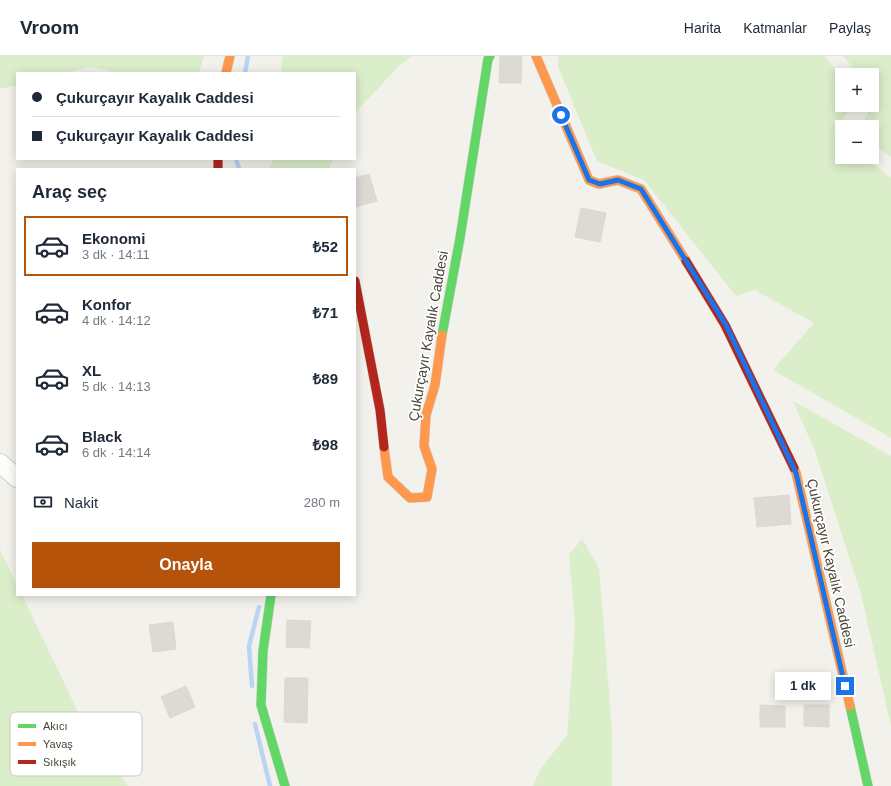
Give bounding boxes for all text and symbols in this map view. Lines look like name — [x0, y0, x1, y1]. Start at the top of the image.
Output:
text: Vroom — [20, 17, 79, 38]
text: Harita — [684, 20, 721, 36]
text: Katmanlar — [743, 20, 807, 36]
text: Paylaş — [829, 20, 871, 36]
map controls — [835, 68, 879, 164]
button: + — [835, 68, 879, 112]
text: Çukurçayır Kayalık Caddesi — [56, 89, 254, 106]
route start — [552, 106, 570, 124]
button: − — [835, 120, 879, 164]
text: Çukurçayır Kayalık Caddesi — [56, 127, 254, 144]
text: Araç seç — [32, 182, 107, 202]
icon: car — [34, 228, 70, 264]
text: Ekonomi — [82, 230, 145, 247]
text: ₺52 — [313, 238, 338, 255]
text: 3 dk · 14:11 — [82, 247, 150, 262]
street label: Çukurçayır Kayalık Caddesi — [405, 250, 451, 422]
icon: car — [34, 294, 70, 330]
text: Konfor — [82, 296, 131, 313]
text: ₺71 — [313, 304, 338, 321]
text: 4 dk · 14:12 — [82, 313, 151, 328]
icon: car — [34, 360, 70, 396]
text: XL — [82, 362, 101, 379]
text: ₺89 — [313, 370, 338, 387]
text: 5 dk · 14:13 — [82, 379, 151, 394]
icon: car — [34, 426, 70, 462]
text: Black — [82, 428, 122, 445]
text: ₺98 — [313, 436, 338, 453]
text: 6 dk · 14:14 — [82, 445, 151, 460]
street label: Çukurçayır Kayalık Caddesi — [804, 477, 858, 649]
icon: cash — [32, 491, 54, 513]
text: Nakit — [64, 494, 98, 511]
text: 280 m — [304, 495, 340, 510]
button: Onayla — [32, 542, 340, 588]
callout: 1 dk — [775, 672, 831, 700]
route end — [836, 677, 854, 695]
text: 1 dk — [790, 678, 816, 693]
legend — [10, 712, 142, 776]
text: Akıcı — [43, 720, 67, 732]
text: Yavaş — [43, 738, 73, 750]
text: Sıkışık — [43, 756, 77, 768]

